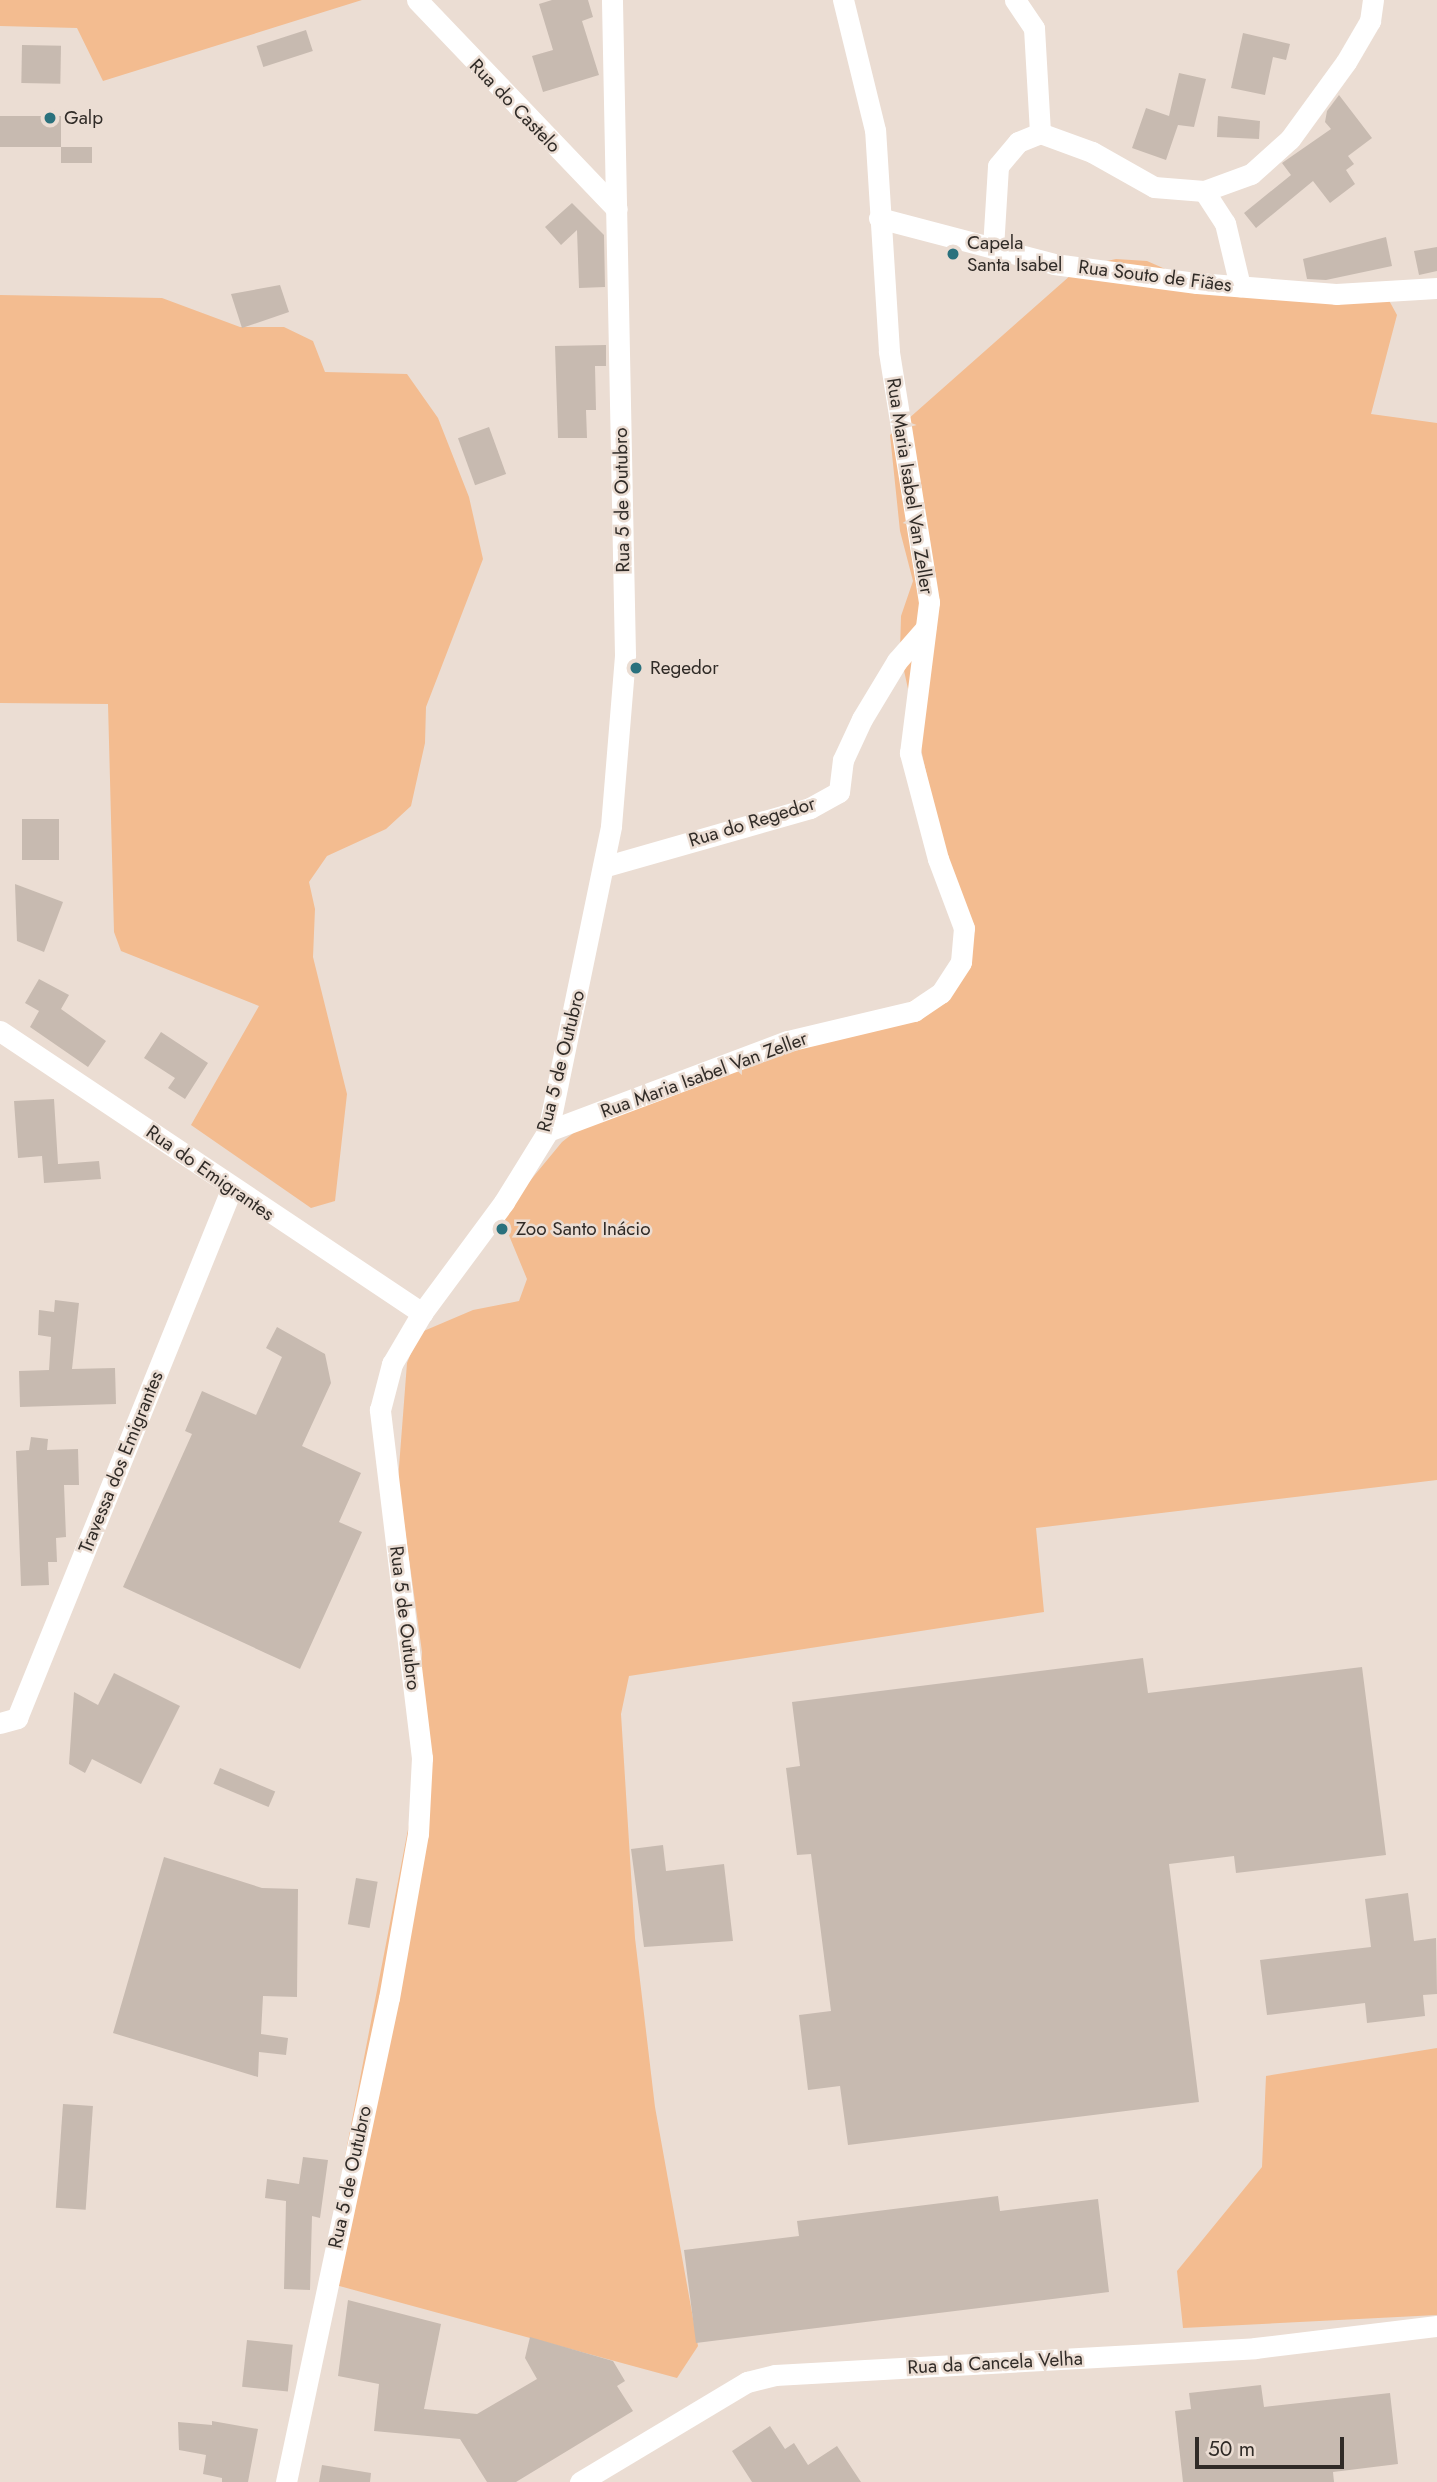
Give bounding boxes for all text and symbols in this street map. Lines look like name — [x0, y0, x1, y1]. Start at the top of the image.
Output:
street label: Rua do Castelo — [465, 54, 565, 158]
place label: Galp — [64, 107, 103, 129]
marker: Galp — [42, 110, 58, 126]
place label: Capela Santa Isabel — [967, 232, 1062, 276]
marker: Capela Santa Isabel — [945, 246, 961, 262]
street label: Rua Souto de Fiães — [1077, 255, 1233, 297]
street label: Rua Maria Isabel Van Zeller — [882, 376, 938, 596]
street label: Rua 5 de Outubro — [609, 427, 635, 573]
place label: Regedor — [650, 657, 719, 679]
marker: Regedor — [628, 660, 644, 676]
street label: Rua do Regedor — [686, 792, 818, 852]
street label: Rua 5 de Outubro — [532, 988, 590, 1134]
street label: Rua Maria Isabel Van Zeller — [597, 1027, 811, 1123]
street label: Rua do Emigrantes — [142, 1120, 278, 1226]
place label: Zoo Santo Inácio — [516, 1218, 651, 1240]
marker: Zoo Santo Inácio — [494, 1221, 510, 1237]
street label: Travessa dos Emigrantes — [74, 1368, 168, 1556]
street label: Rua 5 de Outubro — [385, 1545, 425, 1691]
street label: Rua 5 de Outubro — [324, 2104, 376, 2250]
street label: Rua da Cancela Velha — [907, 2347, 1083, 2379]
scale bar — [1199, 2422, 1348, 2466]
text: 50 m — [1208, 2434, 1255, 2464]

